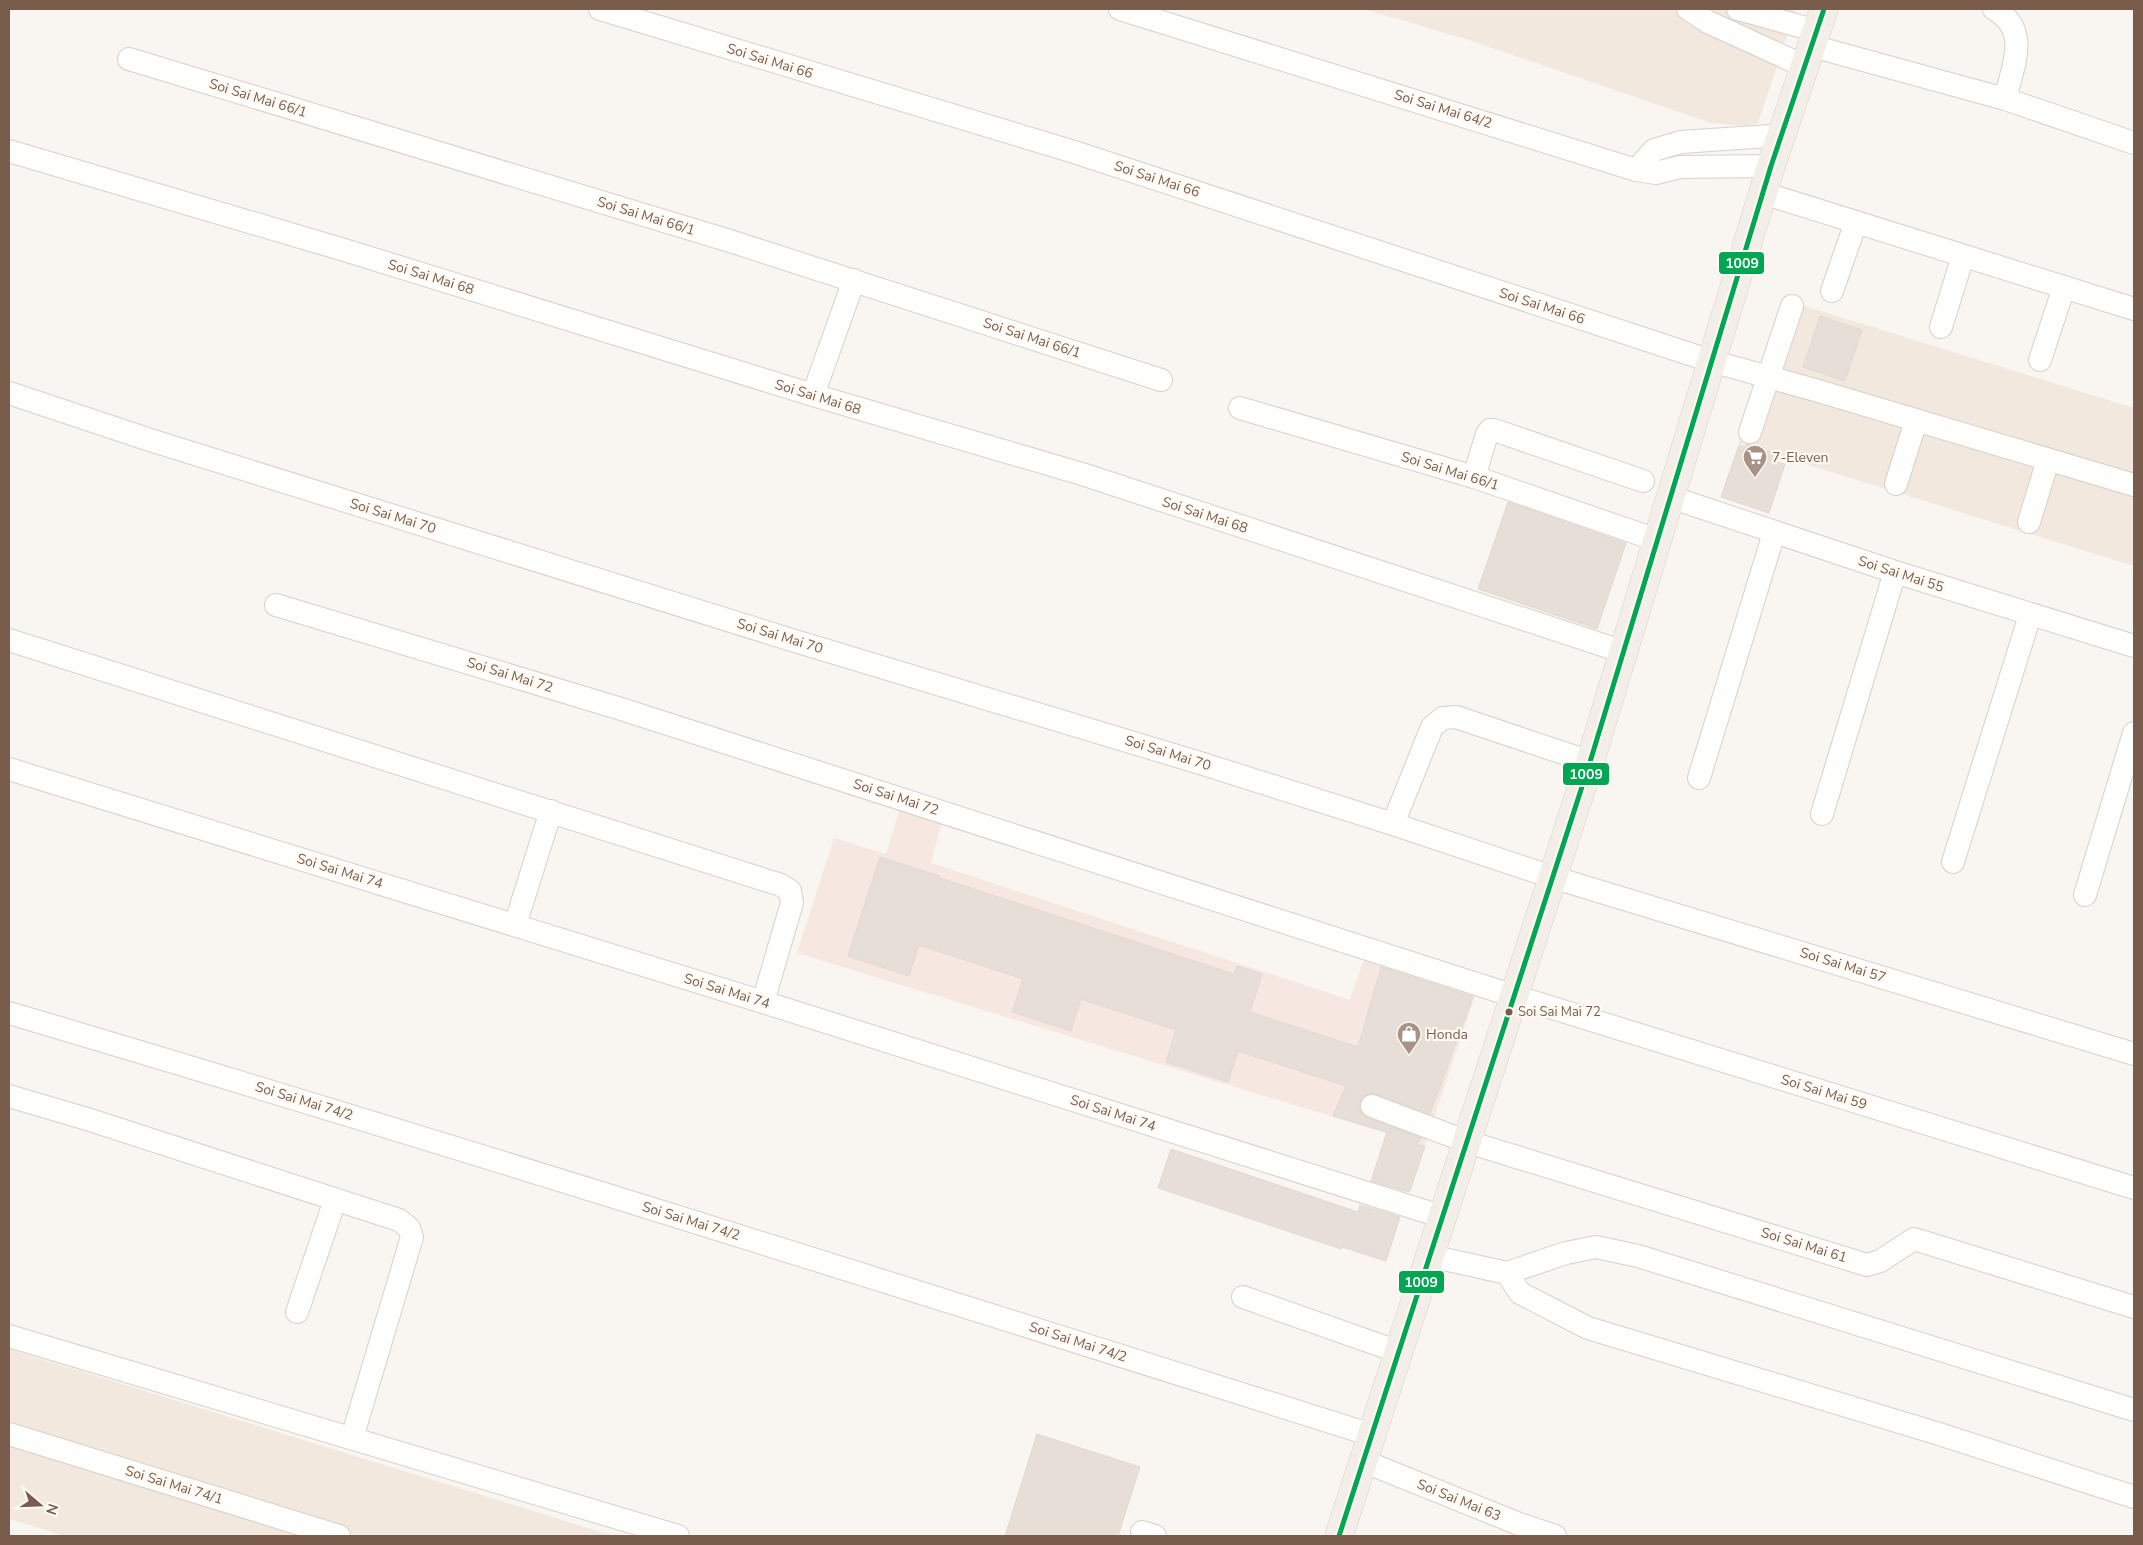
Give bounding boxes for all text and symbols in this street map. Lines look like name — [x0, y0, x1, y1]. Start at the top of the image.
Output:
street label: Soi Sai Mai 66 — [725, 39, 815, 83]
street label: Soi Sai Mai 66/1 — [207, 74, 309, 122]
street label: Soi Sai Mai 64/2 — [1392, 85, 1494, 133]
street label: Soi Sai Mai 66 — [1112, 156, 1202, 202]
street label: Soi Sai Mai 66/1 — [595, 192, 697, 240]
line badge: 1009 — [1718, 251, 1765, 275]
text: 1009 — [1725, 254, 1759, 273]
street label: Soi Sai Mai 68 — [386, 255, 476, 299]
street label: Soi Sai Mai 66 — [1497, 283, 1587, 329]
street label: Soi Sai Mai 66/1 — [981, 313, 1083, 363]
street label: Soi Sai Mai 68 — [773, 375, 863, 419]
supermarket icon: 7-Eleven — [1742, 444, 1768, 478]
street label: Soi Sai Mai 66/1 — [1399, 447, 1501, 495]
place label: 7-Eleven — [1772, 448, 1828, 467]
street label: Soi Sai Mai 68 — [1160, 492, 1250, 538]
street label: Soi Sai Mai 70 — [348, 494, 438, 538]
street label: Soi Sai Mai 55 — [1856, 551, 1946, 597]
street label: Soi Sai Mai 70 — [735, 614, 825, 658]
street label: Soi Sai Mai 72 — [465, 653, 555, 697]
street label: Soi Sai Mai 70 — [1123, 731, 1213, 775]
line badge: 1009 — [1562, 762, 1610, 786]
text: 1009 — [1569, 765, 1603, 784]
street label: Soi Sai Mai 72 — [851, 774, 941, 820]
street label: Soi Sai Mai 74 — [295, 849, 385, 893]
street label: Soi Sai Mai 57 — [1798, 943, 1888, 987]
street label: Soi Sai Mai 74 — [682, 969, 772, 1013]
place label: Soi Sai Mai 72 — [1518, 1003, 1601, 1021]
marker: Soi Sai Mai 72 — [1504, 1007, 1514, 1017]
shop icon: Honda — [1396, 1021, 1422, 1055]
place label: Honda — [1426, 1025, 1468, 1044]
street label: Soi Sai Mai 59 — [1779, 1070, 1869, 1114]
street label: Soi Sai Mai 74/2 — [253, 1077, 355, 1125]
street label: Soi Sai Mai 74 — [1068, 1090, 1158, 1136]
street label: Soi Sai Mai 74/2 — [640, 1197, 742, 1245]
street label: Soi Sai Mai 61 — [1759, 1223, 1849, 1267]
line badge: 1009 — [1398, 1270, 1445, 1294]
text: 1009 — [1404, 1273, 1438, 1292]
street label: Soi Sai Mai 74/2 — [1027, 1317, 1129, 1367]
street label: Soi Sai Mai 74/1 — [123, 1461, 225, 1509]
street label: Soi Sai Mai 63 — [1414, 1474, 1504, 1526]
north arrow — [15, 1480, 65, 1530]
text: N — [41, 1501, 63, 1517]

